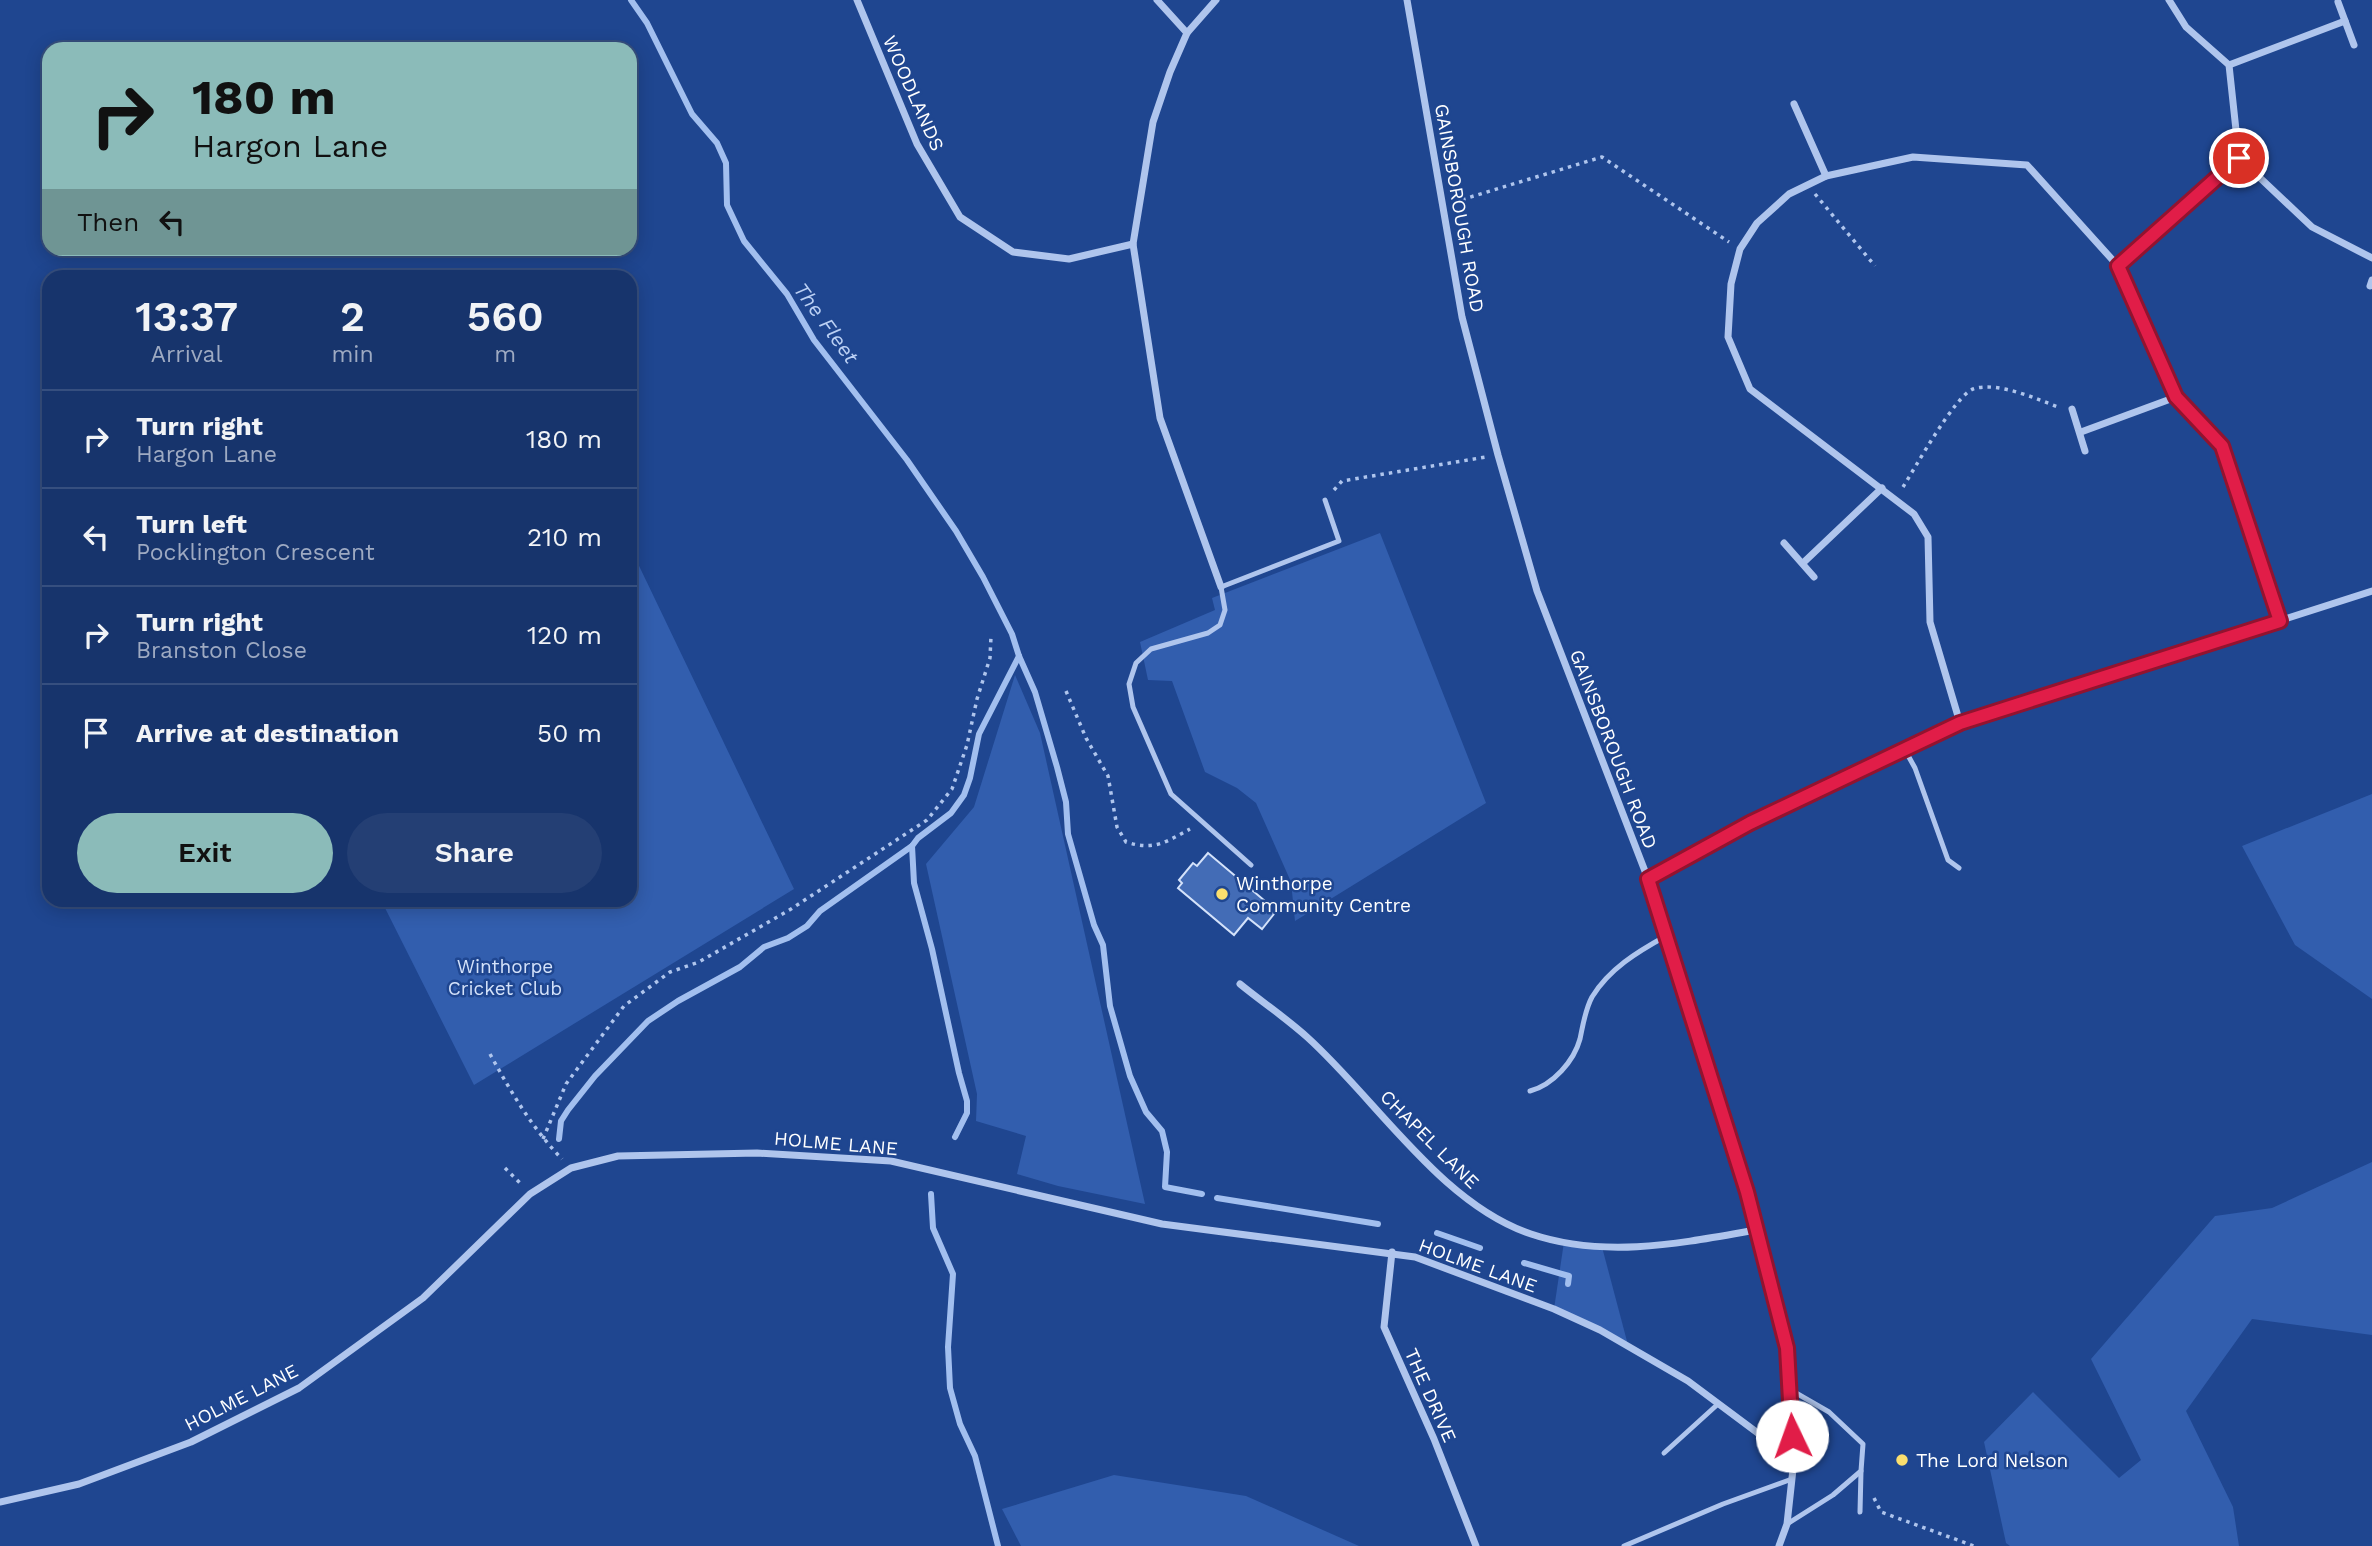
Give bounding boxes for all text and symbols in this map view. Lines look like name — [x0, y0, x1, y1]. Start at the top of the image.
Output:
street label: WOODLANDS — [878, 32, 949, 155]
text: 180 m — [192, 68, 336, 126]
icon: right — [77, 70, 168, 161]
street label: GAINSBOROUGH ROAD — [1430, 102, 1489, 314]
text: Hargon Lane — [192, 127, 388, 165]
pin — [2209, 128, 2269, 188]
icon: arrive — [2220, 139, 2258, 177]
icon: left — [153, 203, 191, 241]
text: Then — [77, 207, 139, 237]
water label: The Fleet — [789, 277, 864, 368]
text: 13:37 — [135, 292, 238, 341]
text: 2 — [340, 292, 365, 341]
text: 560 — [467, 292, 544, 341]
text: Arrival — [151, 341, 223, 368]
text: min — [331, 341, 374, 368]
text: m — [494, 341, 516, 368]
text: Turn right — [136, 411, 263, 441]
icon: right — [77, 420, 115, 458]
text: 180 m — [526, 424, 602, 454]
text: Hargon Lane — [136, 441, 277, 468]
text: Turn left — [136, 509, 247, 539]
icon: left — [77, 518, 115, 556]
text: 210 m — [527, 522, 602, 552]
text: Pocklington Crescent — [136, 539, 375, 566]
text: Turn right — [136, 607, 263, 637]
icon: right — [77, 616, 115, 654]
text: 120 m — [527, 620, 602, 650]
text: Branston Close — [136, 637, 307, 664]
street label: GAINSBOROUGH ROAD — [1565, 646, 1662, 852]
icon: arrive — [77, 714, 115, 752]
text: Arrive at destination — [136, 718, 399, 748]
text: 50 m — [537, 718, 602, 748]
button: Exit — [77, 813, 333, 893]
button: Share — [347, 813, 602, 893]
place label: Winthorpe Community Centre — [1236, 872, 1411, 917]
marker: Winthorpe Community Centre — [1214, 886, 1230, 902]
park label: Winthorpe Cricket Club — [448, 955, 562, 1000]
street label: CHAPEL LANE — [1375, 1085, 1484, 1194]
street label: HOLME LANE — [773, 1127, 899, 1160]
street label: HOLME LANE — [1415, 1233, 1540, 1298]
street label: THE DRIVE — [1400, 1345, 1461, 1446]
street label: HOLME LANE — [181, 1359, 302, 1436]
position arrow — [1755, 1399, 1829, 1473]
place label: The Lord Nelson — [1916, 1449, 2068, 1472]
marker: The Lord Nelson — [1894, 1452, 1910, 1468]

